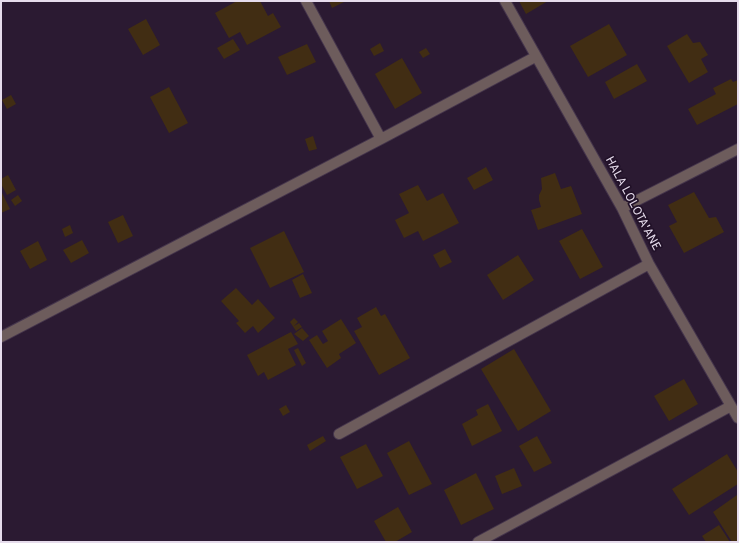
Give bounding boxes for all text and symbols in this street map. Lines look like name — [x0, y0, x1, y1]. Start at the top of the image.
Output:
street label: HALA LOLOTA'ANE — [601, 155, 663, 253]

